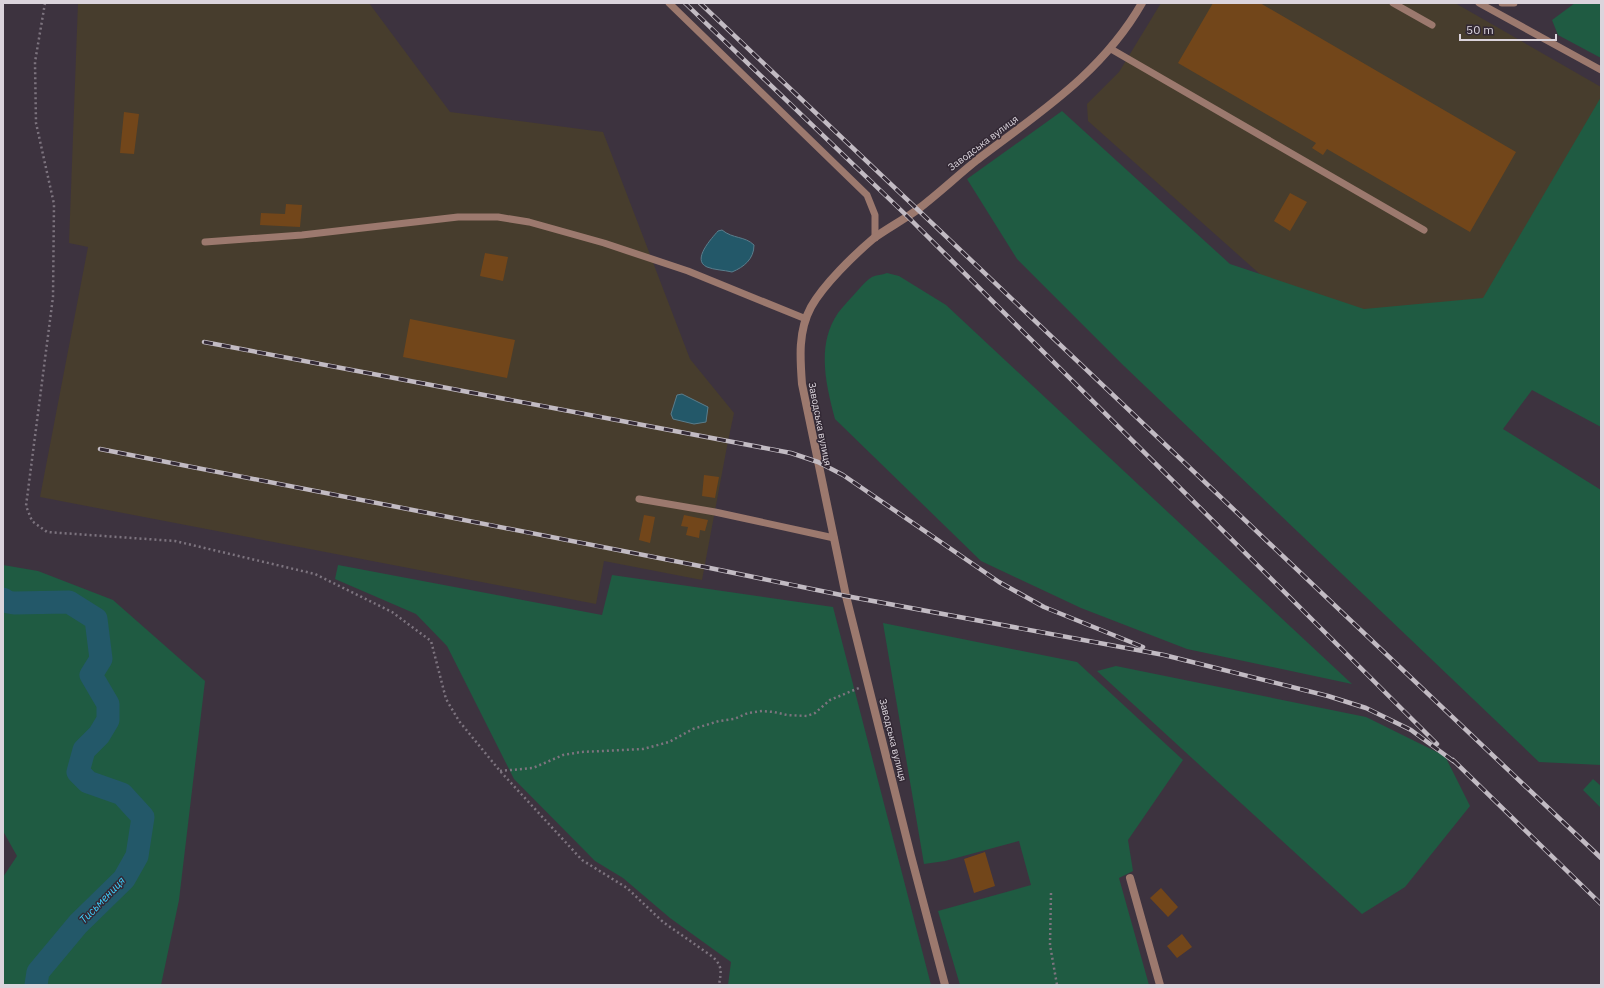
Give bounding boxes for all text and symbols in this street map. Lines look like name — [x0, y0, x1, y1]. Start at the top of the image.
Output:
scale bar — [1460, 16, 1556, 42]
text: 50 m — [1466, 22, 1494, 37]
street label: Заводська вулиця — [945, 112, 1021, 174]
street label: Заводська вулиця — [806, 381, 834, 467]
street label: Заводська вулиця — [876, 697, 910, 783]
water label: Тисьмениця — [76, 873, 128, 926]

